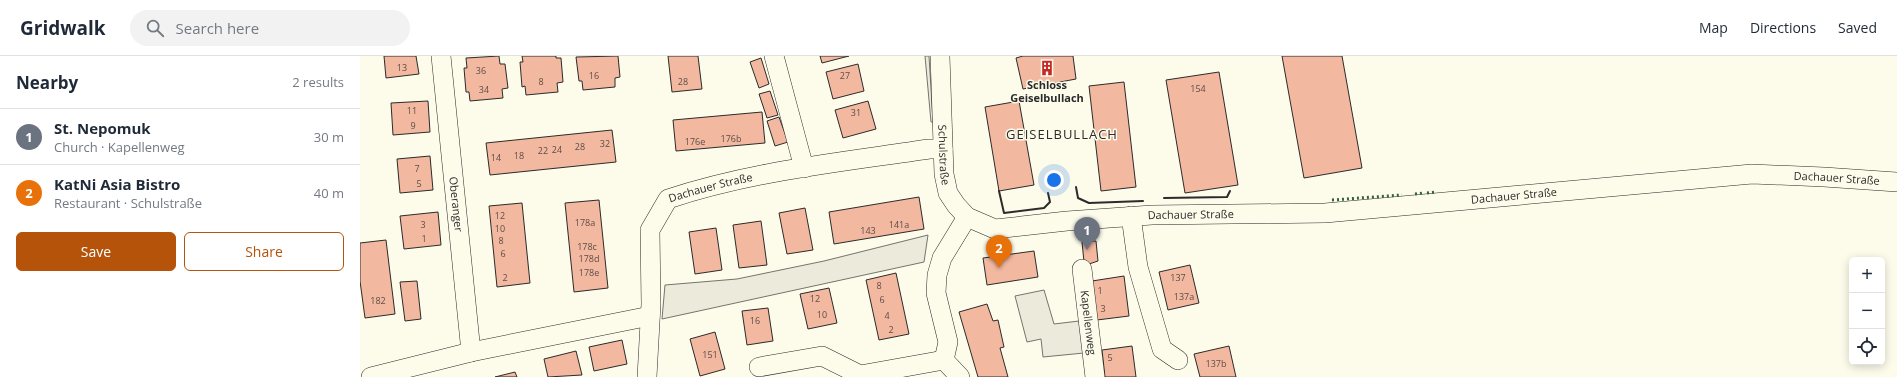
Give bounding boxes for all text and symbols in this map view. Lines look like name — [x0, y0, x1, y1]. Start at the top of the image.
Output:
search box — [130, 10, 410, 46]
text: Gridwalk — [20, 15, 106, 41]
icon: search — [144, 17, 166, 39]
text: Search here — [176, 18, 259, 38]
text: Map — [1699, 18, 1728, 37]
text: Directions — [1750, 18, 1816, 37]
text: Saved — [1838, 18, 1877, 37]
building icon: Schloss Geiselbullach — [1038, 59, 1056, 77]
house number: 13 — [397, 61, 407, 74]
house number: 36 — [476, 64, 486, 77]
house number: 16 — [589, 69, 599, 82]
house number: 27 — [840, 69, 850, 82]
text: Nearby — [16, 71, 78, 94]
text: 2 results — [292, 73, 344, 91]
house number: 8 — [538, 75, 544, 88]
house number: 28 — [678, 75, 688, 88]
place label: Schloss Geiselbullach — [1010, 77, 1084, 105]
house number: 154 — [1190, 82, 1206, 95]
house number: 34 — [479, 83, 489, 96]
house number: 11 — [407, 104, 417, 117]
house number: 31 — [851, 106, 861, 119]
text: St. Nepomuk — [54, 118, 151, 138]
house number: 9 — [410, 119, 416, 132]
street label: Schulstraße — [935, 124, 954, 186]
district label: GEISELBULLACH — [1006, 125, 1118, 143]
text: 1 — [25, 128, 33, 146]
text: 30 m — [314, 128, 344, 146]
house number: 176b — [721, 132, 741, 145]
house number: 176e — [685, 135, 705, 148]
house number: 32 — [600, 137, 610, 150]
text: Church · Kapellenweg — [54, 138, 185, 156]
house number: 28 — [575, 140, 585, 153]
house number: 24 — [552, 143, 562, 156]
house number: 22 — [538, 144, 548, 157]
house number: 18 — [514, 149, 524, 162]
house number: 14 — [491, 151, 501, 164]
house number: 7 — [414, 162, 420, 175]
street label: Dachauer Straße — [1793, 168, 1880, 188]
street label: Dachauer Straße — [666, 169, 754, 205]
your location — [1044, 170, 1064, 190]
text: KatNi Asia Bistro — [54, 174, 180, 194]
street label: Oberanger — [446, 176, 467, 233]
house number: 5 — [416, 177, 422, 190]
text: 2 — [25, 184, 33, 202]
text: 40 m — [314, 184, 344, 202]
street label: Dachauer Straße — [1470, 184, 1557, 207]
text: Restaurant · Schulstraße — [54, 194, 202, 212]
street label: Dachauer Straße — [1147, 206, 1234, 222]
house number: 12 — [495, 209, 505, 222]
house number: 178a — [575, 216, 595, 229]
pin: 1 — [1074, 217, 1100, 250]
house number: 3 — [420, 218, 426, 231]
house number: 141a — [889, 218, 909, 231]
house number: 10 — [495, 222, 505, 235]
house number: 143 — [860, 224, 876, 237]
button: Save — [16, 232, 176, 271]
button: Share — [184, 232, 344, 271]
house number: 1 — [421, 232, 427, 245]
house number: 8 — [498, 234, 504, 247]
pin: 2 — [986, 235, 1012, 268]
house number: 178c — [577, 240, 598, 253]
house number: 6 — [500, 247, 506, 260]
house number: 178d — [579, 252, 599, 265]
map controls — [1849, 257, 1885, 365]
button: + — [1849, 257, 1885, 293]
house number: 178e — [579, 266, 599, 279]
house number: 2 — [502, 271, 508, 284]
house number: 137 — [1170, 271, 1186, 284]
house number: 8 — [876, 279, 882, 292]
house number: 1 — [1097, 284, 1103, 297]
street label: Kapellenweg — [1078, 289, 1100, 356]
house number: 137a — [1174, 290, 1194, 303]
house number: 12 — [810, 292, 820, 305]
house number: 6 — [879, 293, 885, 306]
button: − — [1849, 293, 1885, 329]
house number: 182 — [370, 294, 386, 307]
house number: 3 — [1100, 302, 1106, 315]
house number: 10 — [817, 308, 827, 321]
house number: 4 — [884, 309, 890, 322]
house number: 16 — [750, 314, 760, 327]
house number: 2 — [888, 323, 894, 336]
button: locate — [1849, 329, 1885, 365]
house number: 151 — [702, 348, 718, 361]
house number: 5 — [1107, 351, 1113, 364]
house number: 137b — [1206, 357, 1226, 370]

